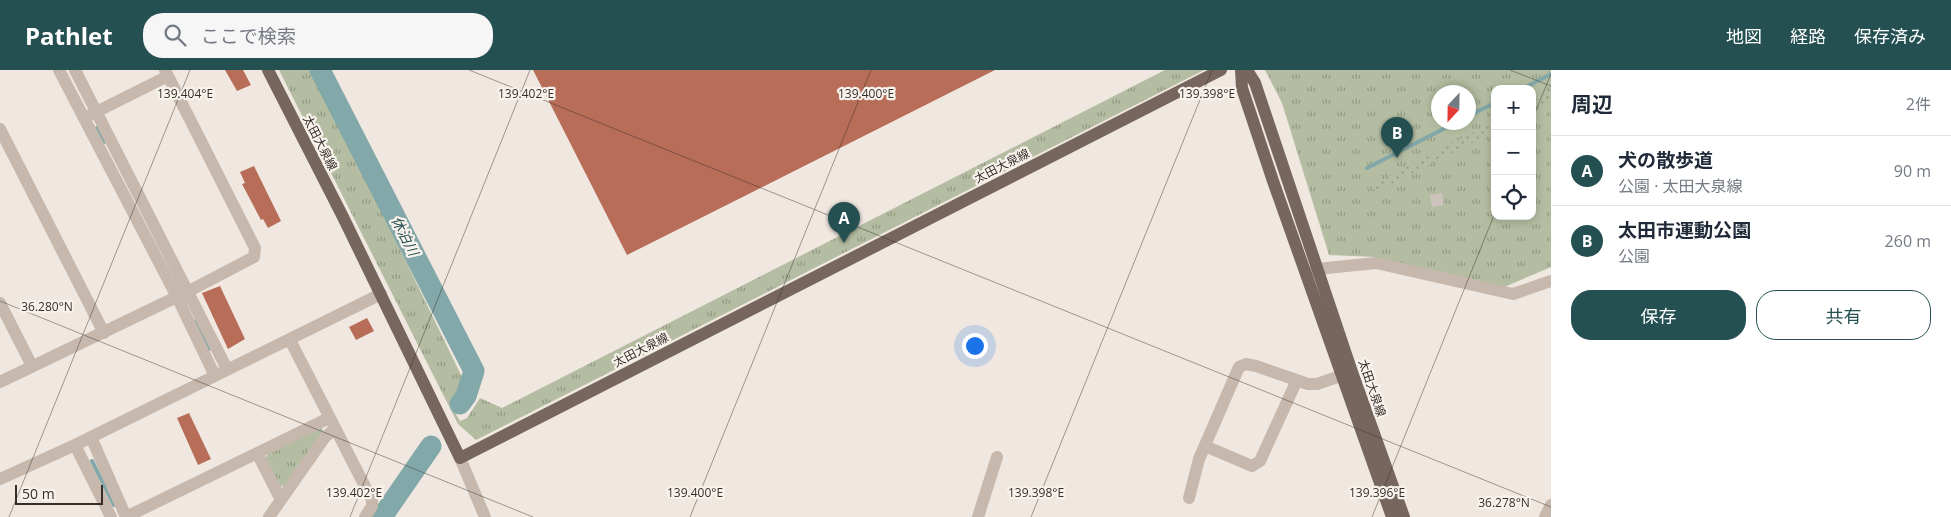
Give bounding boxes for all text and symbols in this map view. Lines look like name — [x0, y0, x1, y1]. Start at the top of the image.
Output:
search box — [143, 13, 493, 58]
text: Pathlet — [25, 19, 113, 52]
icon: search — [161, 21, 189, 49]
text: ここで検索 — [201, 23, 296, 49]
text: 地図 — [1726, 24, 1762, 48]
text: 経路 — [1790, 24, 1826, 48]
text: 保存済み — [1854, 24, 1926, 48]
text: 139.404°E — [157, 85, 213, 102]
text: 139.402°E — [498, 85, 554, 102]
text: 139.400°E — [838, 85, 894, 102]
text: 139.398°E — [1179, 85, 1235, 102]
north arrow — [1431, 85, 1476, 130]
map controls — [1491, 85, 1536, 220]
button: + — [1491, 85, 1536, 130]
text: 周辺 — [1571, 90, 1613, 118]
text: 2件 — [1906, 93, 1931, 115]
street label: 太田大泉線 — [299, 112, 342, 173]
pin: B — [1381, 117, 1413, 158]
button: − — [1491, 130, 1536, 175]
street label: 太田大泉線 — [971, 144, 1032, 187]
text: 犬の散歩道 — [1618, 147, 1713, 173]
text: A — [1581, 160, 1593, 182]
text: 90 m — [1894, 160, 1931, 182]
button: locate — [1491, 175, 1536, 220]
text: 公園 · 太田大泉線 — [1618, 175, 1743, 197]
pin: A — [828, 202, 860, 243]
water label: 休泊川 — [387, 213, 424, 261]
text: 太田市運動公園 — [1618, 217, 1751, 243]
text: B — [1582, 230, 1592, 252]
text: 260 m — [1885, 230, 1931, 252]
text: 公園 — [1618, 245, 1650, 267]
button: 保存 — [1571, 290, 1746, 340]
button: 共有 — [1756, 290, 1931, 340]
text: 36.280°N — [21, 298, 73, 315]
street label: 太田大泉線 — [610, 328, 671, 371]
your location — [962, 333, 988, 359]
street label: 太田大泉線 — [1355, 357, 1390, 419]
scale bar — [15, 482, 102, 505]
text: 50 m — [22, 484, 55, 503]
text: 139.402°E — [326, 484, 382, 501]
text: 139.400°E — [667, 484, 723, 501]
text: 139.398°E — [1008, 484, 1064, 501]
text: 139.396°E — [1349, 484, 1405, 501]
text: 36.278°N — [1478, 494, 1530, 511]

